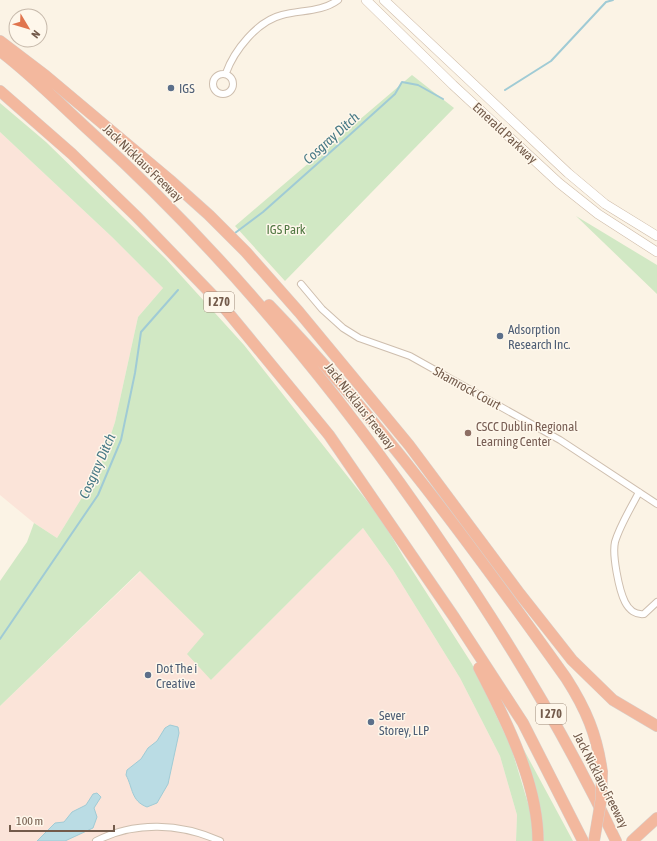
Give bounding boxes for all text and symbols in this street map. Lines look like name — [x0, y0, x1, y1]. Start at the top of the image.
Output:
north arrow — [8, 8, 48, 48]
text: N — [29, 28, 43, 40]
place label: IGS — [179, 81, 195, 96]
marker: IGS — [166, 83, 176, 93]
street label: Emerald Parkway — [470, 99, 541, 167]
water label: Cosgray Ditch — [300, 109, 362, 167]
street label: Jack Nicklaus Freeway — [100, 121, 187, 205]
park label: IGS Park — [266, 222, 306, 237]
road number: I 270 — [204, 292, 234, 312]
place label: Adsorption Research Inc. — [508, 322, 570, 352]
marker: Adsorption Research Inc. — [495, 331, 505, 341]
street label: Jack Nicklaus Freeway — [322, 360, 399, 453]
street label: Shamrock Court — [431, 363, 504, 413]
place label: CSCC Dublin Regional Learning Center — [476, 419, 578, 449]
marker: CSCC Dublin Regional Learning Center — [463, 428, 473, 438]
water label: Cosgray Ditch — [76, 431, 118, 501]
place label: Dot The i Creative — [156, 661, 197, 691]
marker: Dot The i Creative — [143, 670, 153, 680]
road number: I 270 — [536, 704, 566, 724]
place label: Sever Storey, LLP — [379, 708, 429, 738]
marker: Sever Storey, LLP — [366, 717, 376, 727]
street label: Jack Nicklaus Freeway — [570, 730, 632, 831]
scale bar — [10, 807, 114, 833]
text: 100 m — [16, 814, 43, 828]

